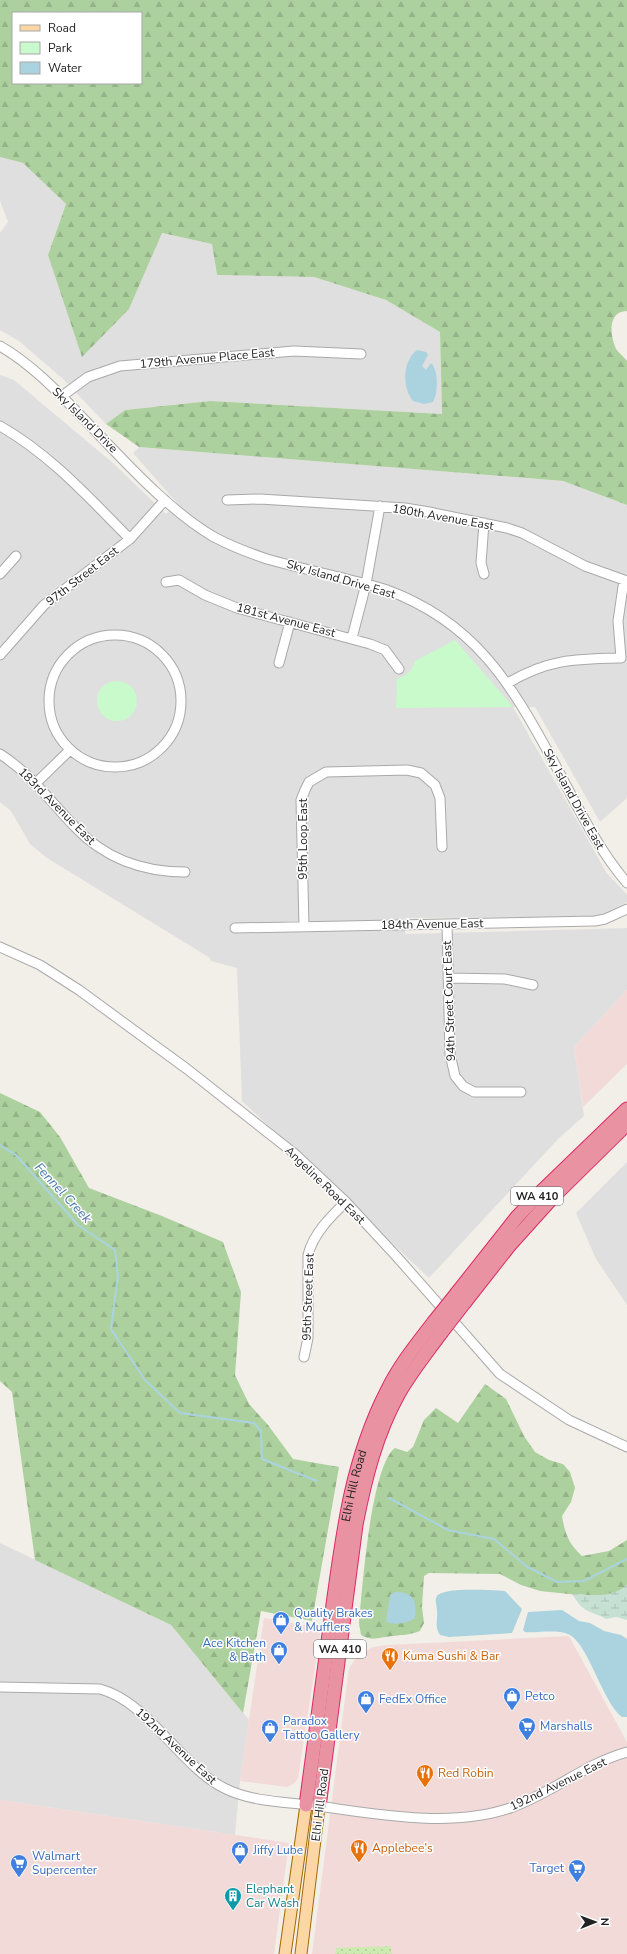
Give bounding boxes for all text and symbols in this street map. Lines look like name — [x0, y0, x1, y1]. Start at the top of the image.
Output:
legend — [12, 12, 142, 84]
text: Road — [48, 20, 76, 36]
text: Park — [48, 40, 73, 56]
text: Water — [48, 60, 82, 76]
street label: 179th Avenue Place East — [139, 344, 276, 372]
street label: Sky Island Drive — [49, 384, 121, 456]
street label: 180th Avenue East — [391, 500, 496, 534]
street label: 97th Street East — [43, 542, 122, 609]
street label: Sky Island Drive East — [285, 556, 398, 602]
street label: 181st Avenue East — [235, 599, 338, 641]
street label: Sky Island Drive East — [540, 746, 609, 853]
street label: 183rd Avenue East — [15, 764, 100, 849]
street label: 95th Loop East — [295, 797, 311, 880]
street label: 184th Avenue East — [380, 915, 484, 933]
street label: 94th Street Court East — [439, 940, 459, 1061]
street label: Angeline Road East — [281, 1143, 369, 1228]
water label: Fennel Creek — [30, 1159, 96, 1227]
road number: WA 410 — [511, 1187, 563, 1205]
street label: 95th Street East — [298, 1252, 318, 1341]
street label: Elhi Hill Road — [338, 1448, 370, 1523]
place label: Quality Brakes & Mufflers — [294, 1605, 373, 1635]
shop icon: Quality Brakes & Mufflers — [271, 1610, 291, 1635]
place label: Ace Kitchen & Bath — [202, 1635, 266, 1665]
shop icon: Ace Kitchen & Bath — [269, 1640, 289, 1665]
road number: WA 410 — [314, 1640, 366, 1658]
restaurant icon: Kuma Sushi & Bar — [380, 1646, 400, 1671]
place label: Kuma Sushi & Bar — [403, 1648, 500, 1664]
shop icon: Petco — [502, 1686, 522, 1711]
place label: Petco — [525, 1688, 555, 1704]
shop icon: FedEx Office — [356, 1689, 376, 1714]
place label: FedEx Office — [379, 1691, 447, 1707]
street label: 192nd Avenue East — [132, 1704, 221, 1788]
place label: Paradox Tattoo Gallery — [283, 1713, 360, 1743]
supermarket icon: Marshalls — [517, 1716, 537, 1741]
shop icon: Paradox Tattoo Gallery — [260, 1718, 280, 1743]
place label: Marshalls — [540, 1718, 593, 1734]
street label: 192nd Avenue East — [507, 1753, 610, 1814]
restaurant icon: Red Robin — [415, 1763, 435, 1788]
place label: Red Robin — [438, 1765, 494, 1781]
street label: Elhi Hill Road — [308, 1768, 332, 1842]
restaurant icon: Applebee's — [349, 1838, 369, 1863]
shop icon: Jiffy Lube — [230, 1840, 250, 1865]
place label: Applebee's — [372, 1840, 433, 1856]
place label: Jiffy Lube — [252, 1842, 303, 1858]
place label: Walmart Supercenter — [32, 1848, 98, 1878]
supermarket icon: Walmart Supercenter — [9, 1853, 29, 1878]
supermarket icon: Target — [567, 1858, 587, 1883]
place label: Target — [530, 1860, 565, 1876]
place label: Elephant Car Wash — [246, 1881, 299, 1911]
building icon: Elephant Car Wash — [223, 1886, 243, 1911]
north arrow — [575, 1902, 615, 1942]
text: N — [597, 1918, 612, 1926]

